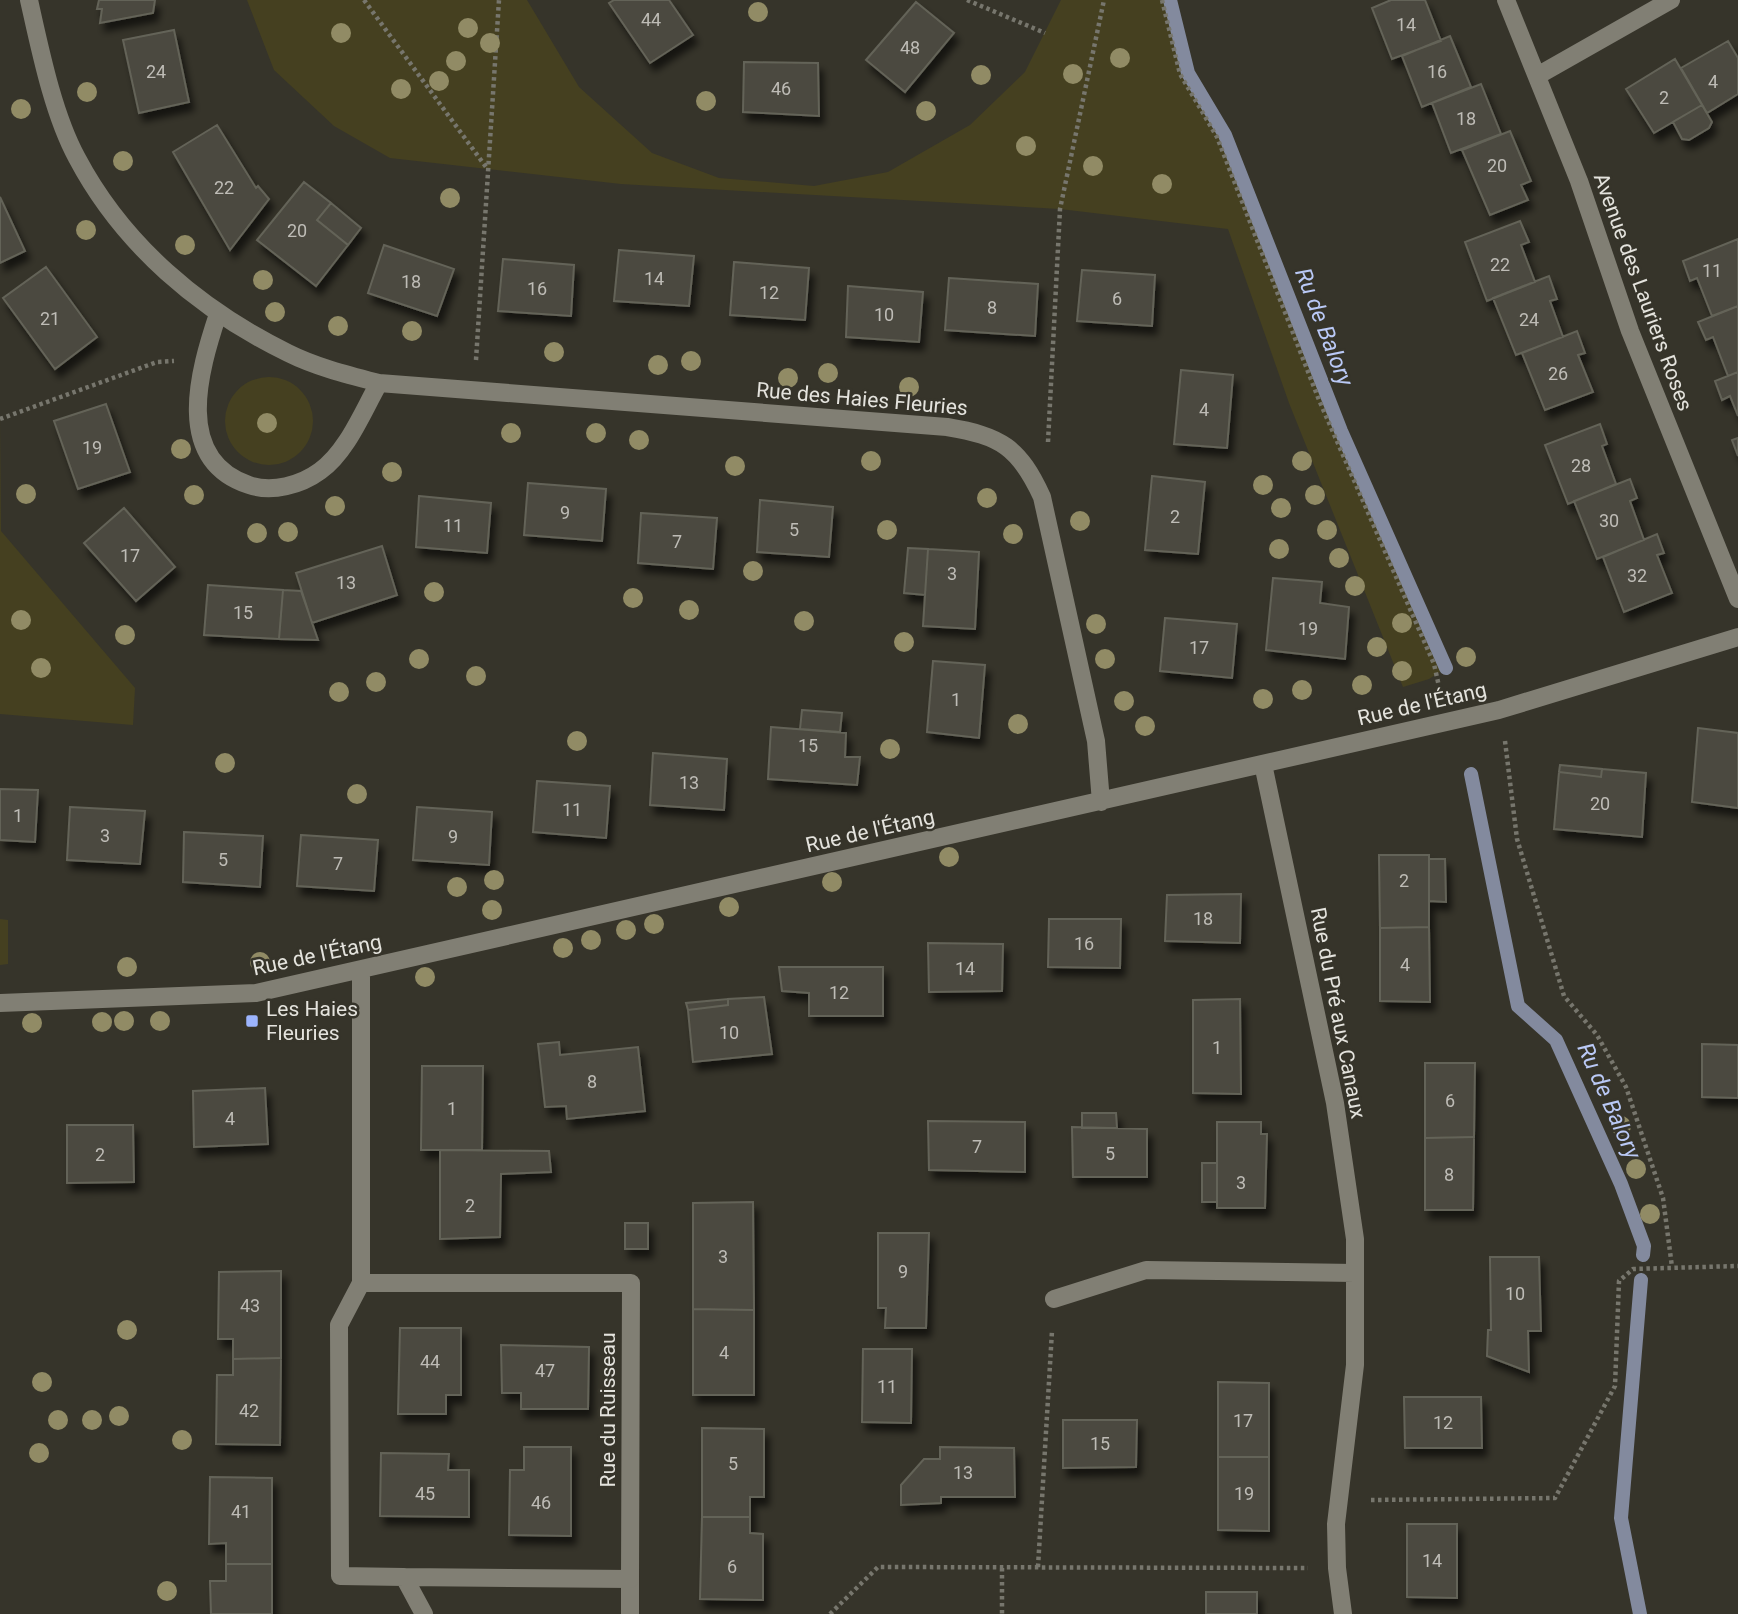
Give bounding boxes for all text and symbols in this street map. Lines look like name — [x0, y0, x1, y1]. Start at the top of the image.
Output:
house number: 44 — [641, 9, 661, 30]
house number: 14 — [1396, 14, 1416, 35]
house number: 48 — [900, 37, 920, 58]
house number: 24 — [146, 61, 166, 82]
house number: 16 — [1427, 61, 1447, 82]
house number: 4 — [1708, 71, 1718, 92]
house number: 46 — [771, 78, 791, 99]
house number: 2 — [1659, 87, 1669, 108]
house number: 18 — [1456, 108, 1476, 129]
house number: 20 — [1487, 155, 1507, 176]
street label: Avenue des Lauriers Roses — [1589, 170, 1697, 414]
house number: 22 — [214, 177, 234, 198]
house number: 20 — [287, 220, 307, 241]
house number: 22 — [1490, 254, 1510, 275]
house number: 11 — [1702, 260, 1722, 281]
water label: Ru de Balory — [1289, 264, 1359, 391]
house number: 14 — [644, 268, 664, 289]
house number: 18 — [401, 271, 421, 292]
house number: 16 — [527, 278, 547, 299]
house number: 12 — [759, 282, 779, 303]
house number: 6 — [1112, 288, 1122, 309]
house number: 8 — [987, 297, 997, 318]
house number: 10 — [874, 304, 894, 325]
house number: 21 — [40, 308, 60, 329]
house number: 24 — [1519, 309, 1539, 330]
house number: 26 — [1548, 363, 1568, 384]
street label: Rue des Haies Fleuries — [755, 378, 969, 420]
house number: 4 — [1199, 399, 1209, 420]
house number: 19 — [82, 437, 102, 458]
house number: 28 — [1571, 455, 1591, 476]
house number: 9 — [560, 502, 570, 523]
house number: 2 — [1170, 506, 1180, 527]
house number: 30 — [1599, 510, 1619, 531]
house number: 11 — [443, 515, 463, 536]
house number: 5 — [789, 519, 799, 540]
house number: 7 — [672, 531, 682, 552]
house number: 17 — [120, 545, 140, 566]
house number: 3 — [947, 563, 957, 584]
house number: 32 — [1627, 565, 1647, 586]
house number: 13 — [336, 572, 356, 593]
house number: 15 — [233, 602, 253, 623]
house number: 19 — [1298, 618, 1318, 639]
house number: 17 — [1189, 637, 1209, 658]
street label: Rue de l'Étang — [1355, 678, 1489, 730]
house number: 1 — [951, 689, 961, 710]
house number: 15 — [798, 735, 818, 756]
house number: 13 — [679, 772, 699, 793]
house number: 20 — [1590, 793, 1610, 814]
house number: 11 — [562, 799, 582, 820]
house number: 1 — [13, 805, 23, 826]
street label: Rue de l'Étang — [803, 805, 937, 857]
house number: 3 — [100, 825, 110, 846]
house number: 9 — [448, 826, 458, 847]
house number: 5 — [218, 849, 228, 870]
house number: 7 — [333, 853, 343, 874]
house number: 2 — [1399, 870, 1409, 891]
street label: Rue du Pré aux Canaux — [1306, 905, 1370, 1121]
house number: 18 — [1193, 908, 1213, 929]
street label: Rue de l'Étang — [250, 930, 384, 980]
house number: 16 — [1074, 933, 1094, 954]
house number: 4 — [1400, 954, 1410, 975]
house number: 14 — [955, 958, 975, 979]
house number: 12 — [829, 982, 849, 1003]
place label: Les Haies Fleuries — [266, 997, 358, 1045]
marker: Les Haies Fleuries — [244, 1013, 260, 1029]
house number: 10 — [719, 1022, 739, 1043]
house number: 1 — [1212, 1037, 1222, 1058]
water label: Ru de Balory — [1571, 1039, 1647, 1165]
house number: 8 — [587, 1071, 597, 1092]
house number: 6 — [1445, 1090, 1455, 1111]
house number: 1 — [447, 1098, 457, 1119]
house number: 4 — [225, 1108, 235, 1129]
house number: 7 — [972, 1136, 982, 1157]
house number: 5 — [1105, 1143, 1115, 1164]
house number: 2 — [95, 1144, 105, 1165]
house number: 8 — [1444, 1164, 1454, 1185]
house number: 3 — [1236, 1172, 1246, 1193]
house number: 2 — [465, 1195, 475, 1216]
house number: 3 — [718, 1246, 728, 1267]
house number: 9 — [898, 1261, 908, 1282]
house number: 10 — [1505, 1283, 1525, 1304]
house number: 43 — [240, 1295, 260, 1316]
street label: Rue du Ruisseau — [596, 1333, 620, 1487]
house number: 4 — [719, 1342, 729, 1363]
house number: 44 — [420, 1351, 440, 1372]
house number: 47 — [535, 1360, 555, 1381]
house number: 11 — [877, 1376, 897, 1397]
house number: 42 — [239, 1400, 259, 1421]
house number: 17 — [1233, 1410, 1253, 1431]
house number: 12 — [1433, 1412, 1453, 1433]
house number: 15 — [1090, 1433, 1110, 1454]
house number: 5 — [728, 1453, 738, 1474]
house number: 13 — [953, 1462, 973, 1483]
house number: 45 — [415, 1483, 435, 1504]
house number: 19 — [1234, 1483, 1254, 1504]
house number: 46 — [531, 1492, 551, 1513]
house number: 41 — [231, 1501, 251, 1522]
house number: 14 — [1422, 1550, 1442, 1571]
house number: 6 — [727, 1556, 737, 1577]

